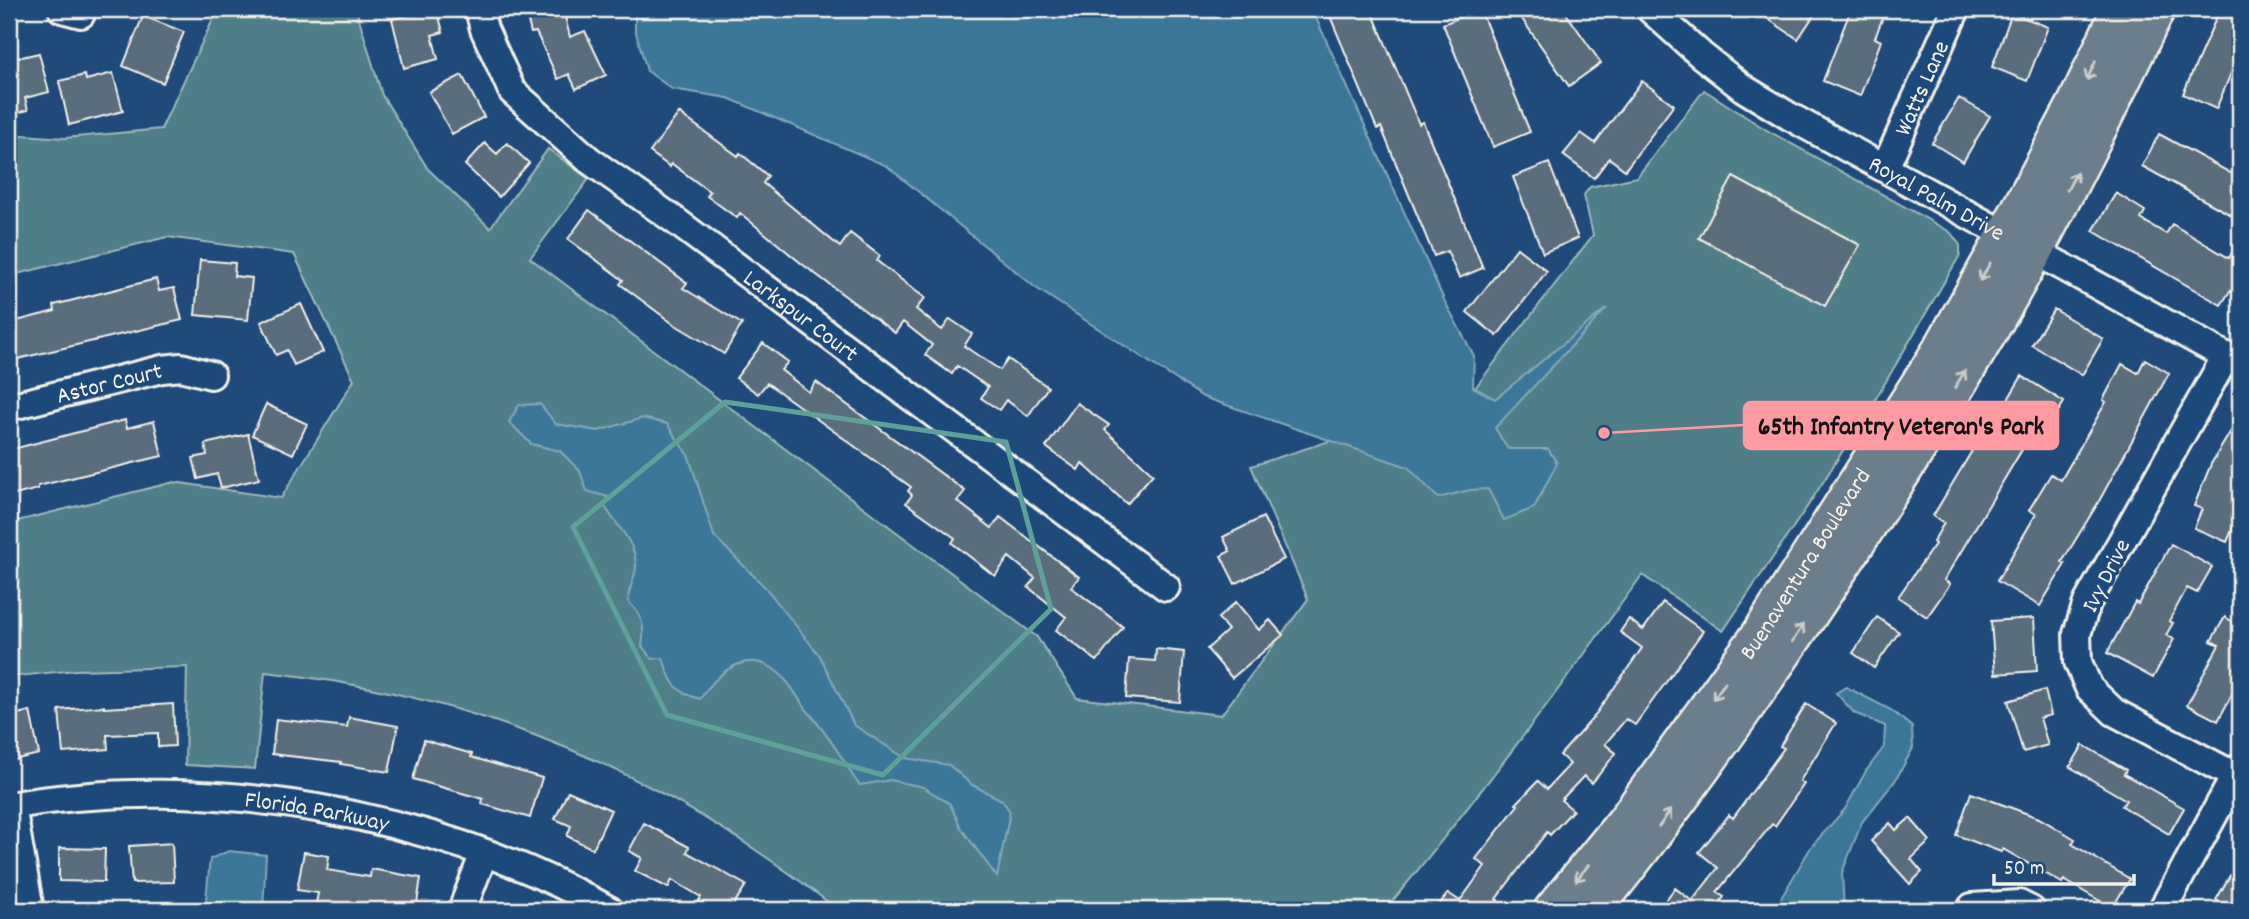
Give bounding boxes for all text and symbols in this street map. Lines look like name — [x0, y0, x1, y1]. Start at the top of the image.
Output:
street label: Watts Lane — [1887, 36, 1960, 142]
one-way arrow — [2084, 59, 2097, 81]
street label: Royal Palm Drive — [1861, 149, 2010, 251]
one-way arrow — [2066, 171, 2079, 192]
one-way arrow — [1978, 261, 1992, 281]
street label: Larkspur Court — [735, 263, 865, 372]
street label: Astor Court — [53, 356, 166, 415]
one-way arrow — [1953, 370, 1967, 390]
callout: 65th Infantry Veteran's Park — [1744, 402, 2058, 449]
text: 65th Infantry Veteran's Park — [1758, 410, 2045, 447]
street label: Buenaventura Boulevard — [1733, 463, 1881, 668]
street label: Ivy Drive — [2075, 533, 2141, 619]
one-way arrow — [1791, 624, 1805, 643]
one-way arrow — [1711, 681, 1726, 700]
street label: Florida Parkway — [243, 784, 393, 843]
one-way arrow — [1658, 809, 1673, 827]
scale bar — [1994, 842, 2134, 886]
text: 50 m — [2004, 855, 2044, 885]
one-way arrow — [1575, 864, 1590, 882]

